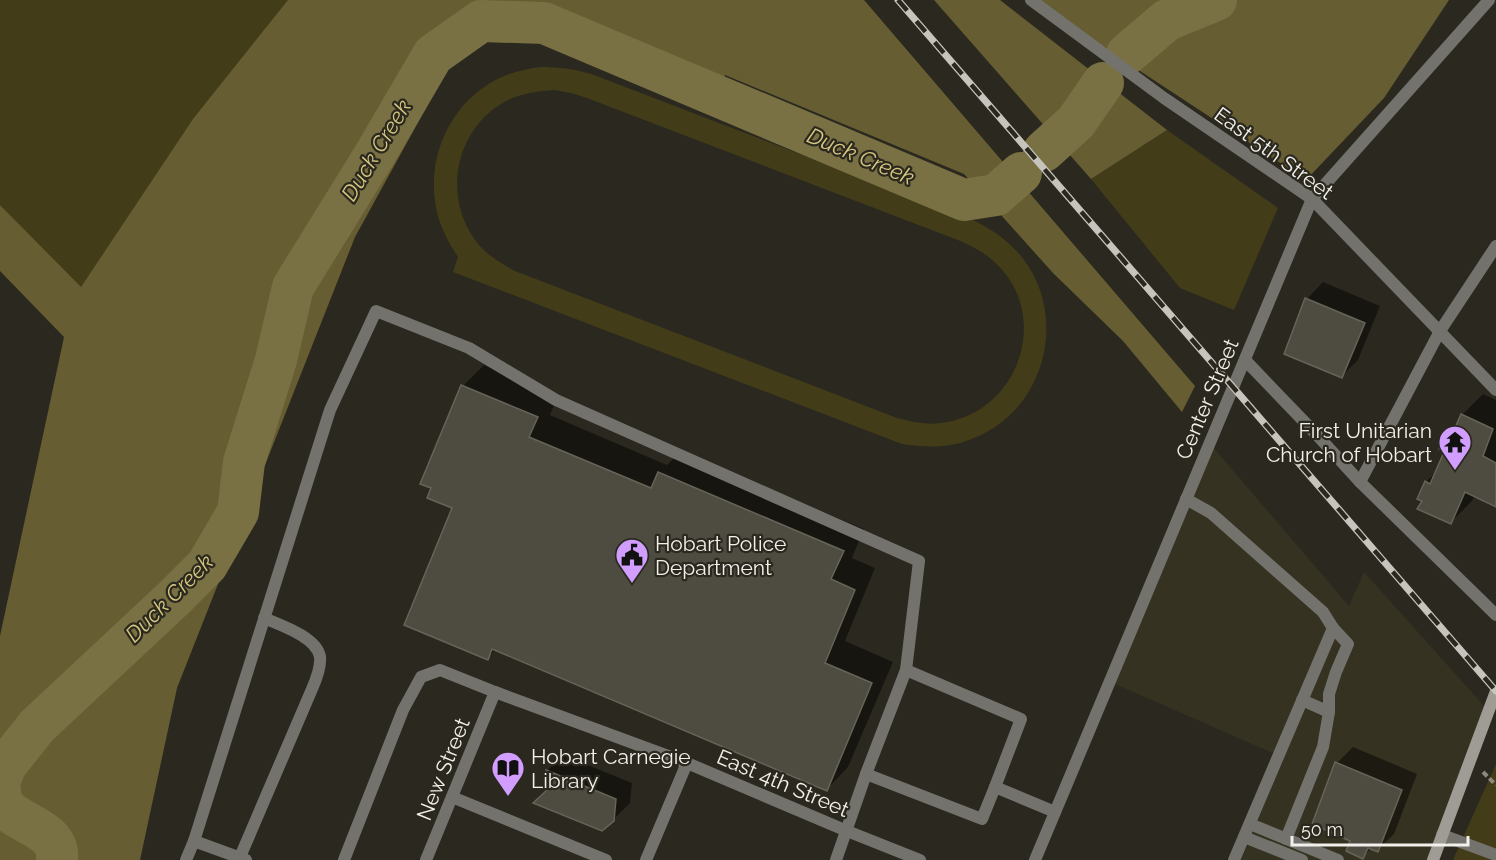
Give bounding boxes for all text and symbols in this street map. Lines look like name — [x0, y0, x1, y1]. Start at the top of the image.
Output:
water label: Duck Creek — [336, 94, 416, 205]
street label: East 5th Street — [1210, 101, 1338, 205]
water label: Duck Creek — [804, 122, 919, 190]
street label: Center Street — [1170, 335, 1244, 463]
place label: First Unitarian Church of Hobart — [1266, 418, 1432, 467]
temple icon: First Unitarian Church of Hobart — [1437, 424, 1473, 471]
place label: Hobart Police Department — [655, 531, 786, 580]
public building icon: Hobart Police Department — [614, 537, 650, 584]
water label: Duck Creek — [120, 549, 218, 647]
street label: New Street — [411, 714, 475, 824]
place label: Hobart Carnegie Library — [531, 744, 691, 793]
street label: East 4th Street — [713, 744, 853, 822]
library icon: Hobart Carnegie Library — [490, 750, 526, 797]
scale bar — [1292, 809, 1468, 847]
text: 50 m — [1301, 819, 1343, 840]

